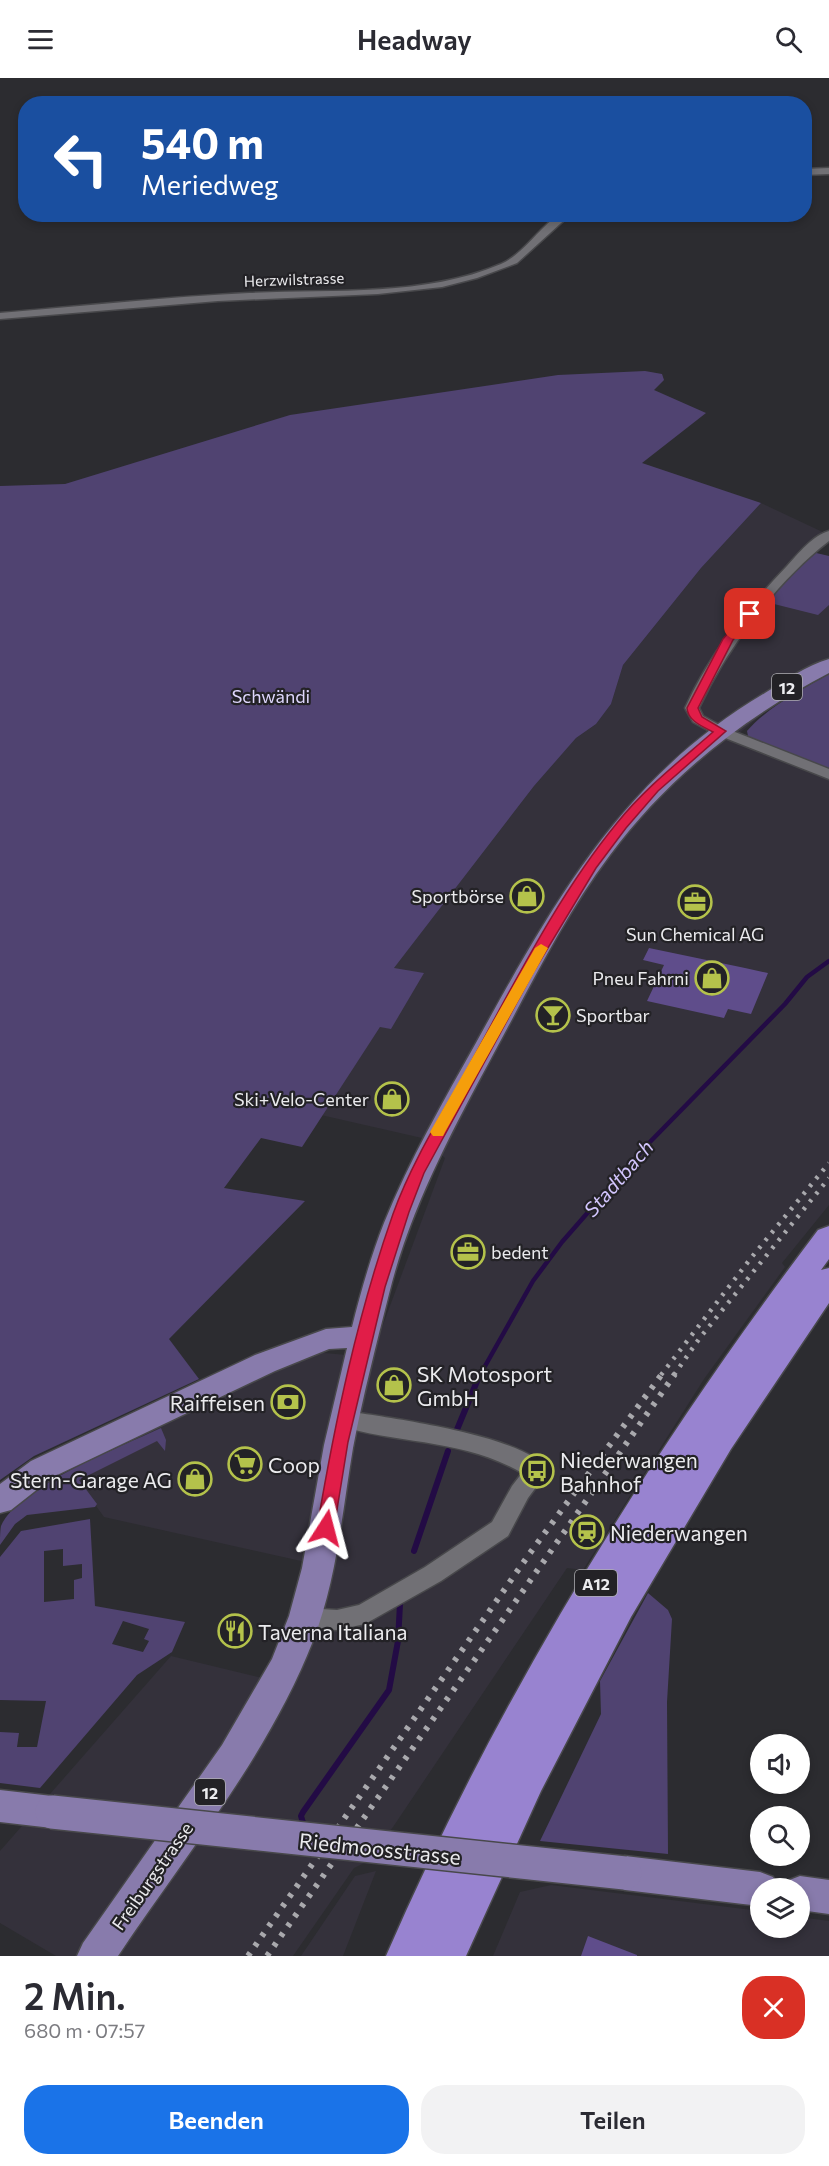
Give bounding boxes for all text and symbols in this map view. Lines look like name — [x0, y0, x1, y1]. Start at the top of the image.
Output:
icon: menu — [24, 23, 57, 56]
text: Headway — [357, 23, 472, 56]
icon: search — [772, 23, 805, 56]
text: 540 m — [141, 116, 264, 168]
icon: left — [42, 120, 120, 198]
text: Meriedweg — [141, 168, 279, 201]
street label: Herzwilstrasse — [243, 268, 345, 290]
pin — [724, 588, 775, 639]
icon: arrive — [733, 597, 766, 630]
road number: 12 — [772, 674, 802, 700]
park label: Schwändi — [232, 685, 310, 707]
shop icon: Sportbörse — [509, 878, 545, 914]
office icon: Sun Chemical AG — [677, 884, 713, 920]
place label: Sportbörse — [412, 885, 504, 907]
place label: Sun Chemical AG — [626, 923, 764, 945]
shop icon: Pneu Fahrni — [694, 960, 730, 996]
place label: Pneu Fahrni — [593, 967, 689, 989]
bar icon: Sportbar — [535, 997, 571, 1033]
place label: Sportbar — [576, 1004, 650, 1026]
shop icon: Ski+Velo-Center — [374, 1081, 410, 1117]
place label: Ski+Velo-Center — [234, 1088, 369, 1110]
water label: Stadtbach — [578, 1135, 658, 1221]
office icon: bedent — [450, 1234, 486, 1270]
place label: bedent — [491, 1241, 549, 1263]
place label: SK Motosport GmbH — [417, 1361, 552, 1410]
shop icon: SK Motosport GmbH — [376, 1367, 412, 1403]
bank icon: Raiffeisen — [270, 1384, 306, 1420]
place label: Raiffeisen — [170, 1390, 265, 1415]
supermarket icon: Coop — [227, 1446, 263, 1482]
place label: Niederwangen Bahnhof — [560, 1447, 698, 1496]
place label: Coop — [268, 1452, 320, 1477]
bus stop icon: Niederwangen Bahnhof — [519, 1453, 555, 1489]
shop icon: Stern-Garage AG — [177, 1461, 213, 1497]
place label: Stern-Garage AG — [10, 1467, 172, 1492]
position arrow — [294, 1496, 358, 1560]
station icon: Niederwangen — [569, 1514, 605, 1550]
place label: Niederwangen — [610, 1520, 748, 1545]
road number: A12 — [575, 1570, 617, 1596]
restaurant icon: Taverna Italiana — [217, 1613, 253, 1649]
place label: Taverna Italiana — [258, 1619, 408, 1644]
map controls — [750, 1734, 810, 1938]
button: sound — [750, 1734, 810, 1794]
road number: 12 — [195, 1779, 225, 1805]
button: search — [750, 1806, 810, 1866]
street label: Freiburgstrasse — [107, 1818, 197, 1934]
street label: Riedmoosstrasse — [298, 1827, 462, 1869]
button: layers — [750, 1878, 810, 1938]
text: 2 Min. — [24, 1973, 126, 2017]
button: close — [742, 1976, 805, 2039]
text: 680 m · 07:57 — [24, 2018, 145, 2042]
button: Beenden — [24, 2085, 409, 2154]
button: Teilen — [421, 2085, 805, 2154]

